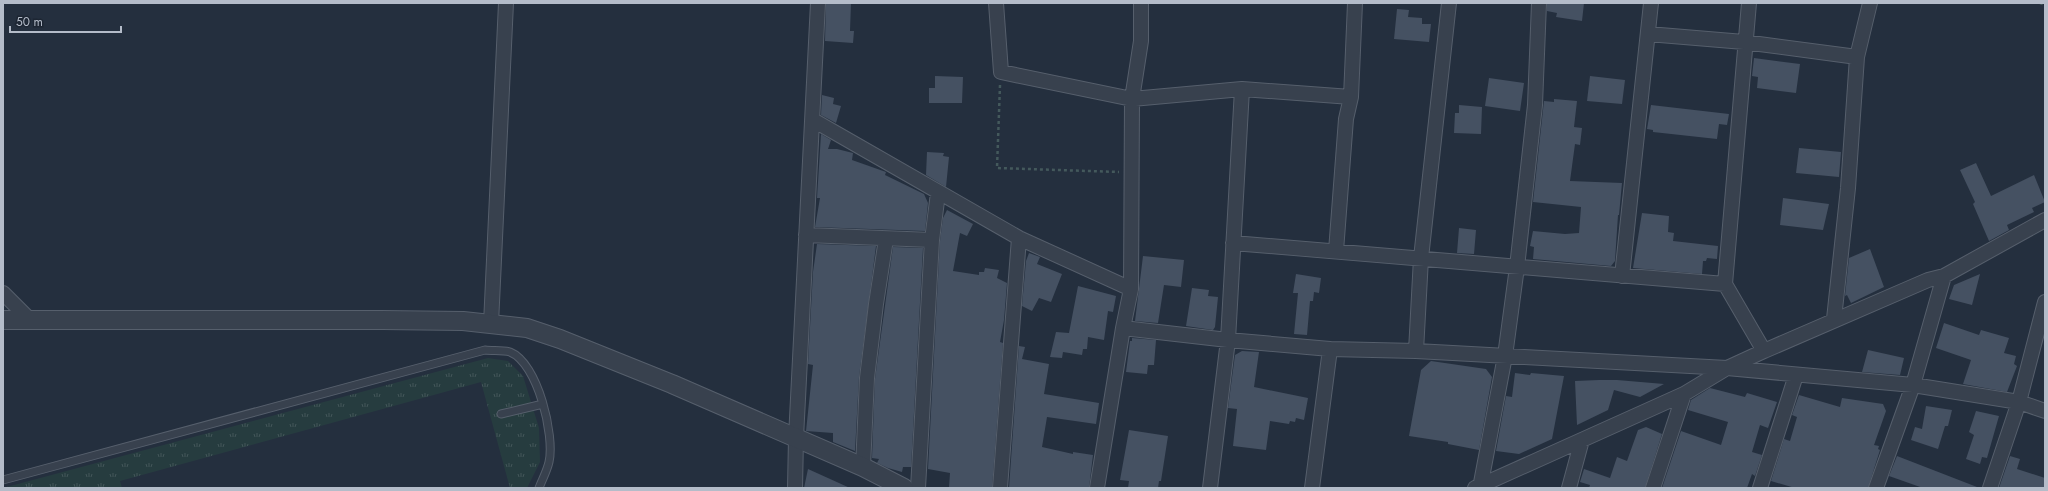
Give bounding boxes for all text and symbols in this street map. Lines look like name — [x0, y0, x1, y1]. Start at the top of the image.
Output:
scale bar — [10, 8, 121, 34]
text: 50 m — [16, 13, 43, 31]

